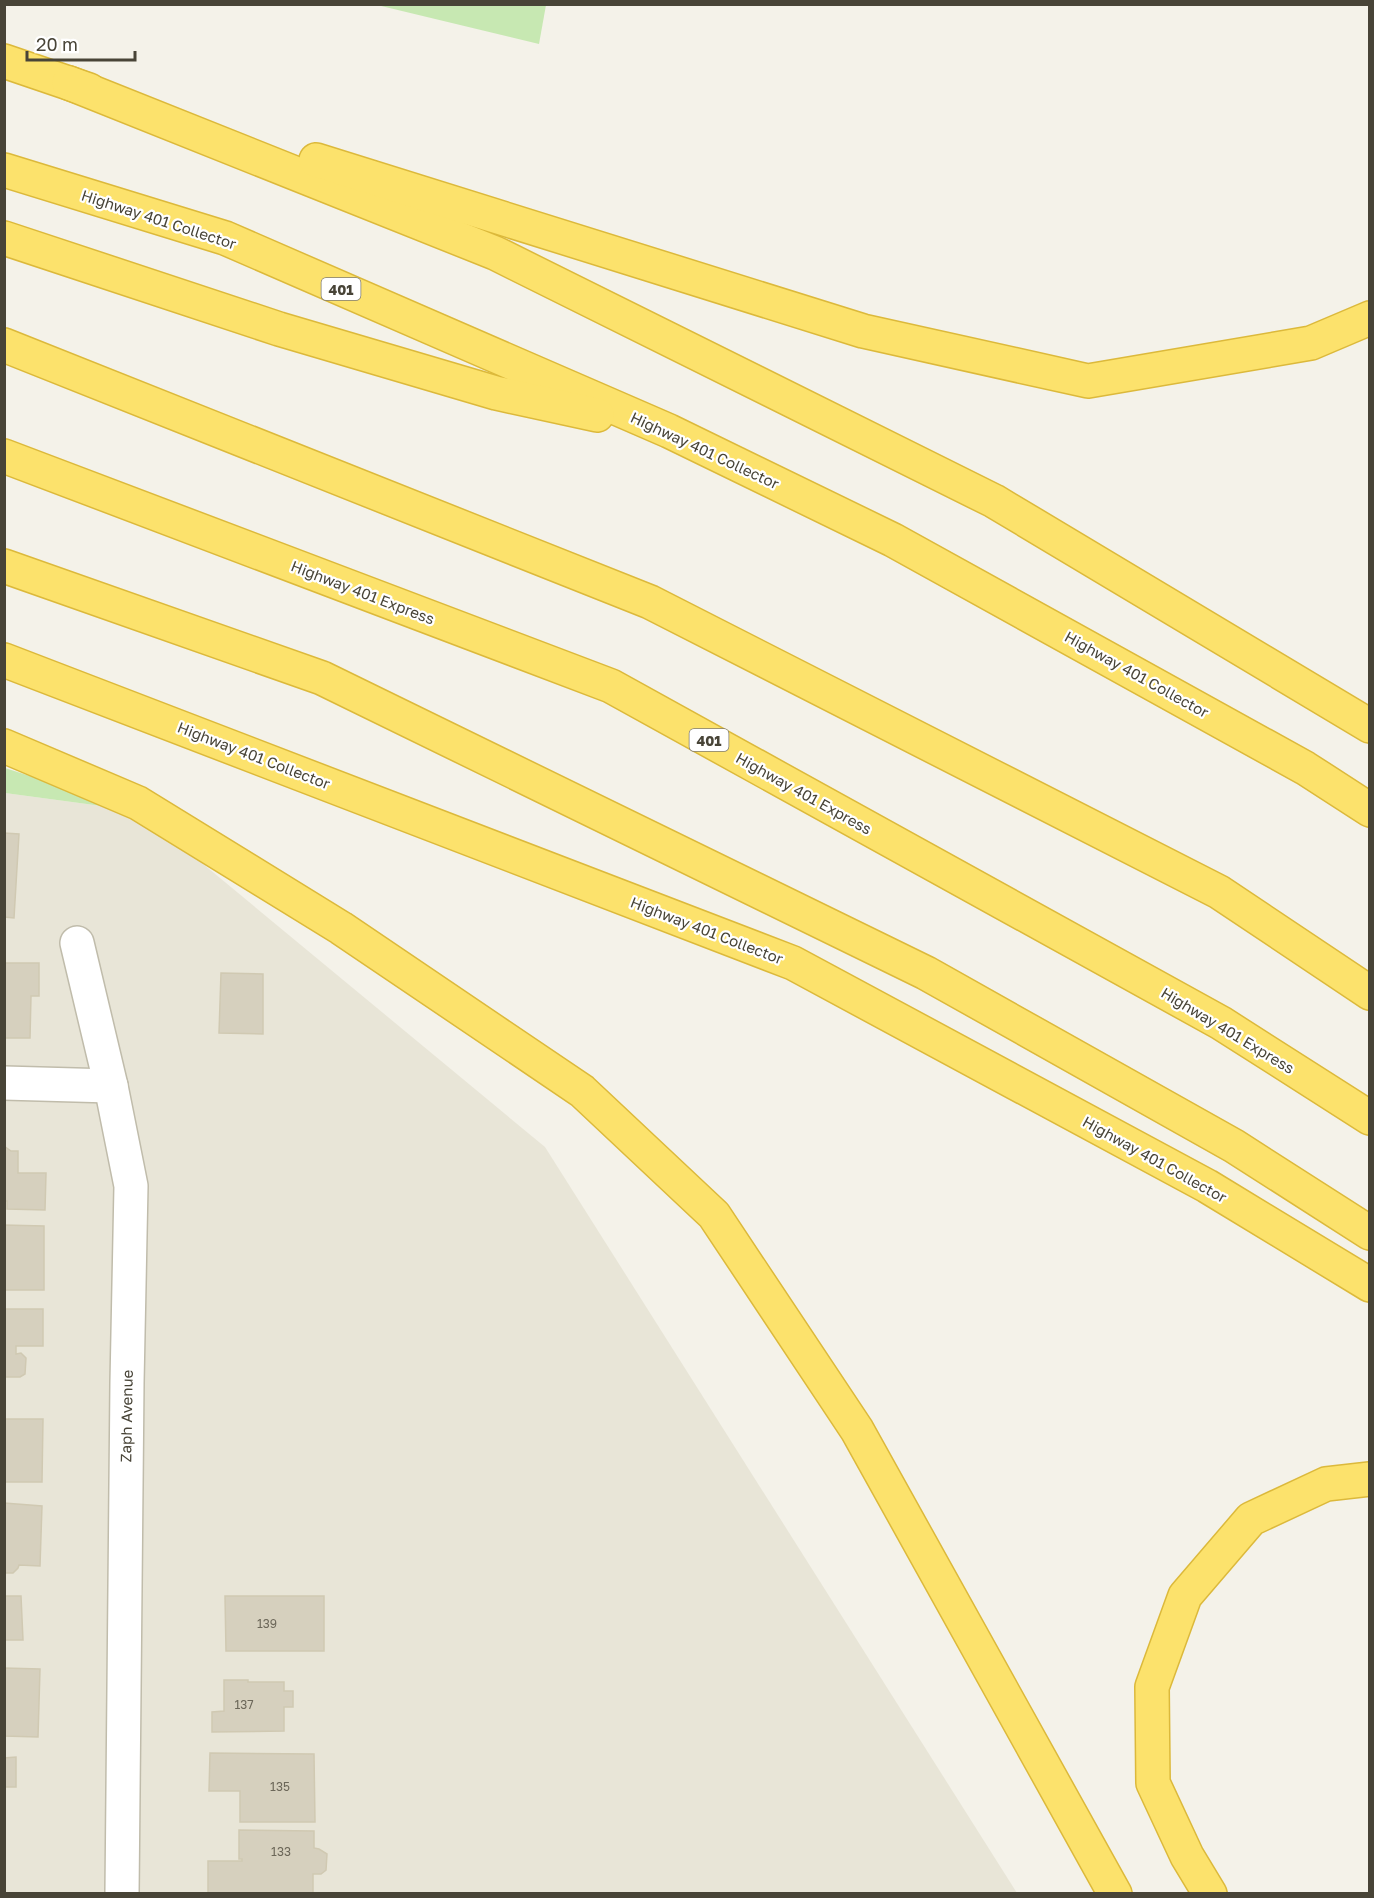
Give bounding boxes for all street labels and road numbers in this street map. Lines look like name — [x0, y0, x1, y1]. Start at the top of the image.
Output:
street label: Highway 401 Collector — [79, 185, 239, 253]
road number: 401 — [322, 278, 360, 300]
street label: Highway 401 Collector — [628, 408, 782, 492]
street label: Highway 401 Express — [289, 556, 437, 628]
street label: Highway 401 Collector — [1062, 627, 1212, 721]
street label: Highway 401 Collector — [175, 718, 333, 792]
road number: 401 — [690, 729, 728, 751]
street label: Highway 401 Express — [733, 748, 875, 838]
street label: Highway 401 Collector — [628, 893, 786, 967]
street label: Highway 401 Express — [1158, 983, 1298, 1077]
street label: Highway 401 Collector — [1080, 1112, 1230, 1206]
street label: Zaph Avenue — [116, 1369, 136, 1462]

